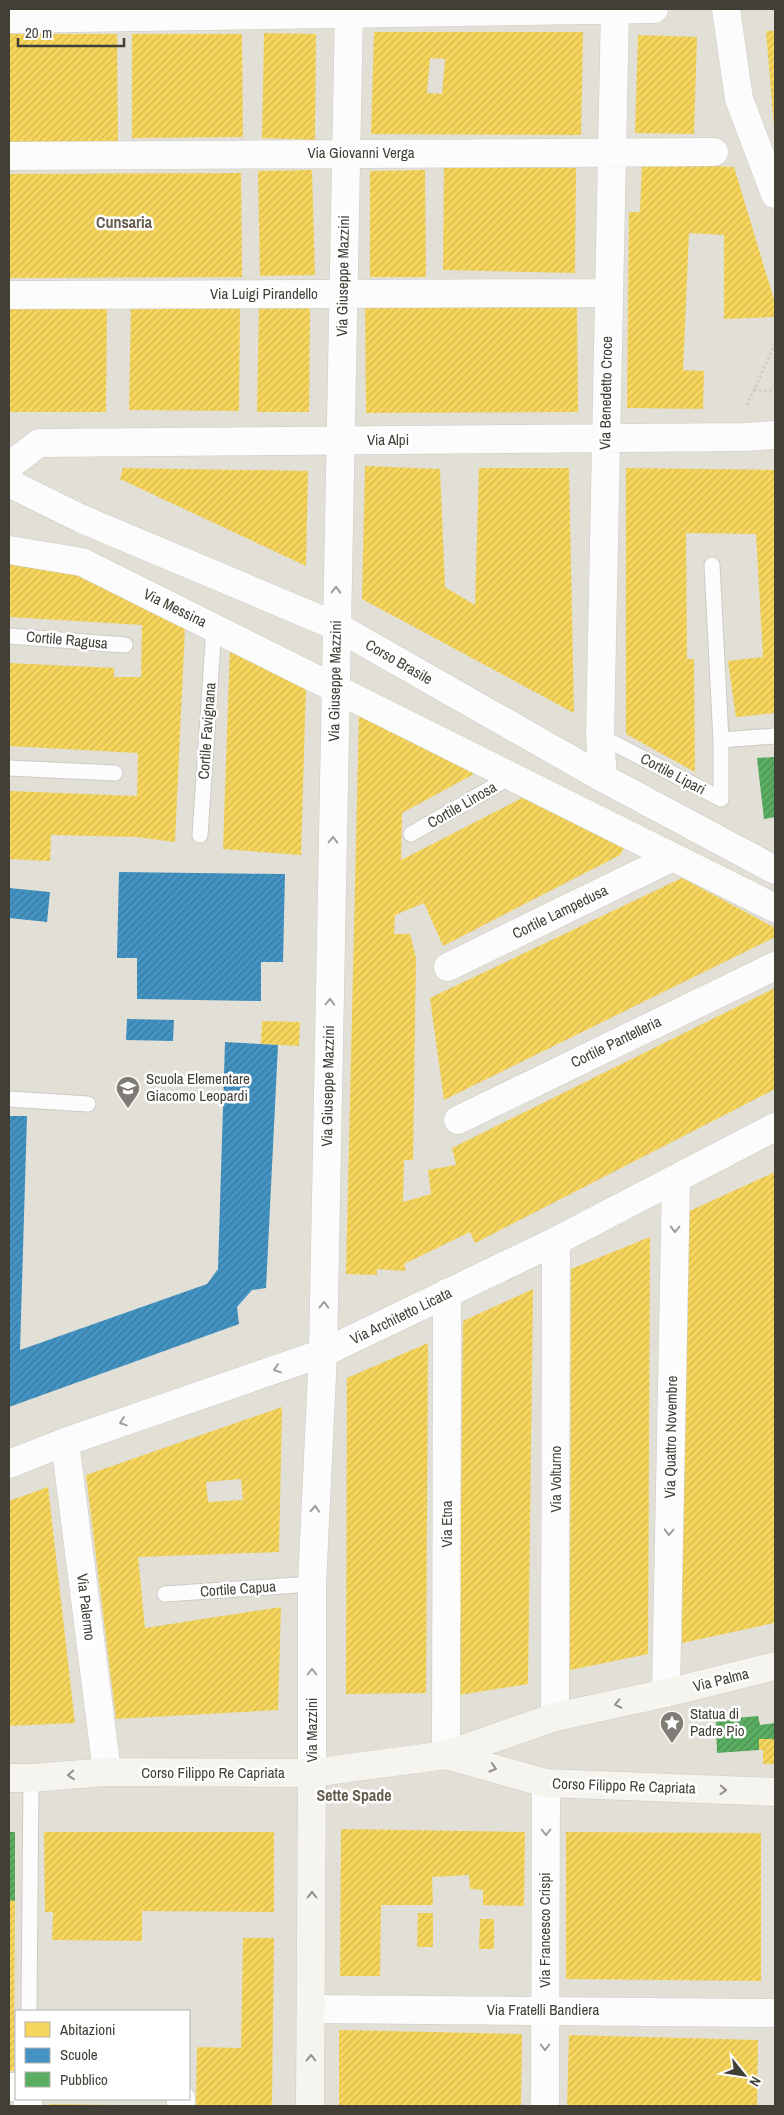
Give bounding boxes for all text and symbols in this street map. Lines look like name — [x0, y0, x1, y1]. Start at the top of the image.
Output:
scale bar — [18, 15, 124, 47]
text: 20 m — [25, 22, 52, 43]
street label: Via Giovanni Verga — [307, 142, 415, 163]
district label: Cunsaria — [96, 211, 153, 233]
street label: Via Giuseppe Mazzini — [331, 215, 354, 337]
street label: Via Luigi Pirandello — [210, 283, 318, 304]
street label: Via Benedetto Croce — [594, 336, 617, 450]
street label: Via Alpi — [367, 429, 409, 450]
street label: Via Messina — [140, 583, 211, 632]
one-way arrow — [331, 585, 342, 593]
street label: Via Giuseppe Mazzini — [323, 620, 346, 742]
street label: Cortile Ragusa — [25, 625, 109, 654]
street label: Corso Brasile — [362, 634, 437, 689]
street label: Cortile Favignana — [193, 682, 220, 780]
street label: Cortile Lipari — [637, 748, 710, 800]
street label: Cortile Linosa — [423, 776, 500, 833]
one-way arrow — [328, 835, 338, 843]
street label: Cortile Lampedusa — [508, 879, 611, 944]
one-way arrow — [324, 998, 335, 1006]
street label: Cortile Pantelleria — [567, 1010, 665, 1073]
street label: Via Giuseppe Mazzini — [316, 1025, 339, 1147]
place label: Scuola Elementare Giacomo Leopardi — [146, 1068, 250, 1106]
school or university icon: Scuola Elementare Giacomo Leopardi — [115, 1075, 141, 1109]
one-way arrow — [670, 1226, 680, 1233]
street label: Via Architetto Licata — [346, 1282, 455, 1349]
one-way arrow — [319, 1300, 329, 1308]
one-way arrow — [273, 1363, 282, 1373]
street label: Via Quattro Novembre — [659, 1375, 682, 1499]
one-way arrow — [120, 1416, 128, 1426]
street label: Via Volturno — [545, 1445, 566, 1512]
street label: Via Etna — [436, 1500, 457, 1547]
one-way arrow — [310, 1505, 321, 1513]
one-way arrow — [664, 1528, 674, 1536]
street label: Via Palermo — [72, 1572, 101, 1642]
street label: Cortile Capua — [199, 1575, 277, 1602]
street label: Via Palma — [691, 1662, 751, 1697]
one-way arrow — [307, 1667, 317, 1675]
street label: Via Mazzini — [301, 1698, 322, 1762]
one-way arrow — [614, 1698, 623, 1708]
place label: Statua di Padre Pio — [690, 1703, 745, 1741]
place icon: Statua di Padre Pio — [659, 1710, 685, 1744]
street label: Corso Filippo Re Capriata — [141, 1762, 285, 1783]
one-way arrow — [488, 1763, 496, 1773]
one-way arrow — [67, 1769, 75, 1780]
street label: Corso Filippo Re Capriata — [552, 1773, 696, 1799]
district label: Sette Spade — [316, 1784, 392, 1806]
one-way arrow — [719, 1784, 727, 1795]
one-way arrow — [541, 1828, 551, 1836]
street label: Via Francesco Crispi — [534, 1872, 555, 1988]
one-way arrow — [307, 1891, 317, 1898]
street label: Via Fratelli Bandiera — [487, 1999, 599, 2020]
legend — [15, 2010, 190, 2100]
text: Abitazioni — [59, 2019, 115, 2040]
text: Scuole — [60, 2044, 98, 2065]
one-way arrow — [540, 2044, 550, 2051]
north arrow — [719, 2050, 769, 2100]
one-way arrow — [306, 2053, 316, 2061]
text: Pubblico — [60, 2069, 108, 2090]
text: N — [745, 2073, 765, 2090]

